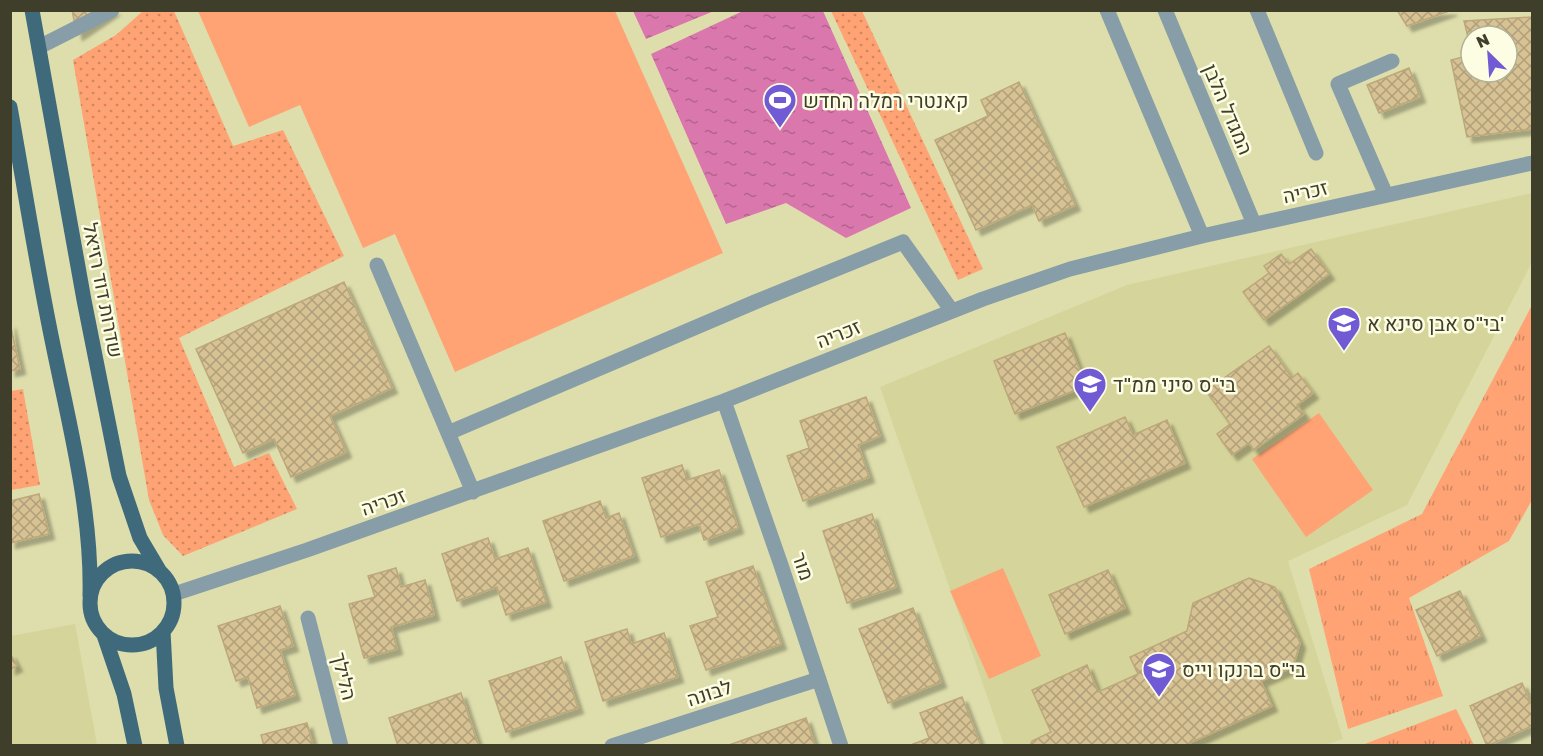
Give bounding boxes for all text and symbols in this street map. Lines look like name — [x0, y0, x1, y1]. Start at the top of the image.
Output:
north arrow — [1459, 24, 1519, 84]
text: N — [1473, 29, 1492, 52]
street label: המגדל הלבן — [1199, 60, 1259, 158]
sports icon: קאנטרי רמלה החדש — [762, 82, 798, 129]
place label: קאנטרי רמלה החדש — [803, 88, 968, 112]
street label: זכריה — [1280, 175, 1330, 207]
street label: שדרות דוד רזיאל — [79, 220, 129, 360]
school or university icon: בי"ס אבן סינא א' — [1326, 305, 1362, 352]
place label: בי"ס אבן סינא א' — [1367, 311, 1504, 335]
street label: זכריה — [812, 314, 864, 352]
school or university icon: בי"ס סיני ממ"ד — [1072, 366, 1108, 413]
place label: בי"ס סיני ממ"ד — [1113, 372, 1236, 396]
street label: זכריה — [358, 482, 408, 520]
street label: מור — [788, 549, 820, 583]
street label: הלילך — [328, 650, 362, 702]
school or university icon: בי"ס ברנקו וייס — [1141, 651, 1177, 698]
place label: בי"ס ברנקו וייס — [1182, 657, 1306, 681]
street label: לבונה — [684, 674, 734, 710]

